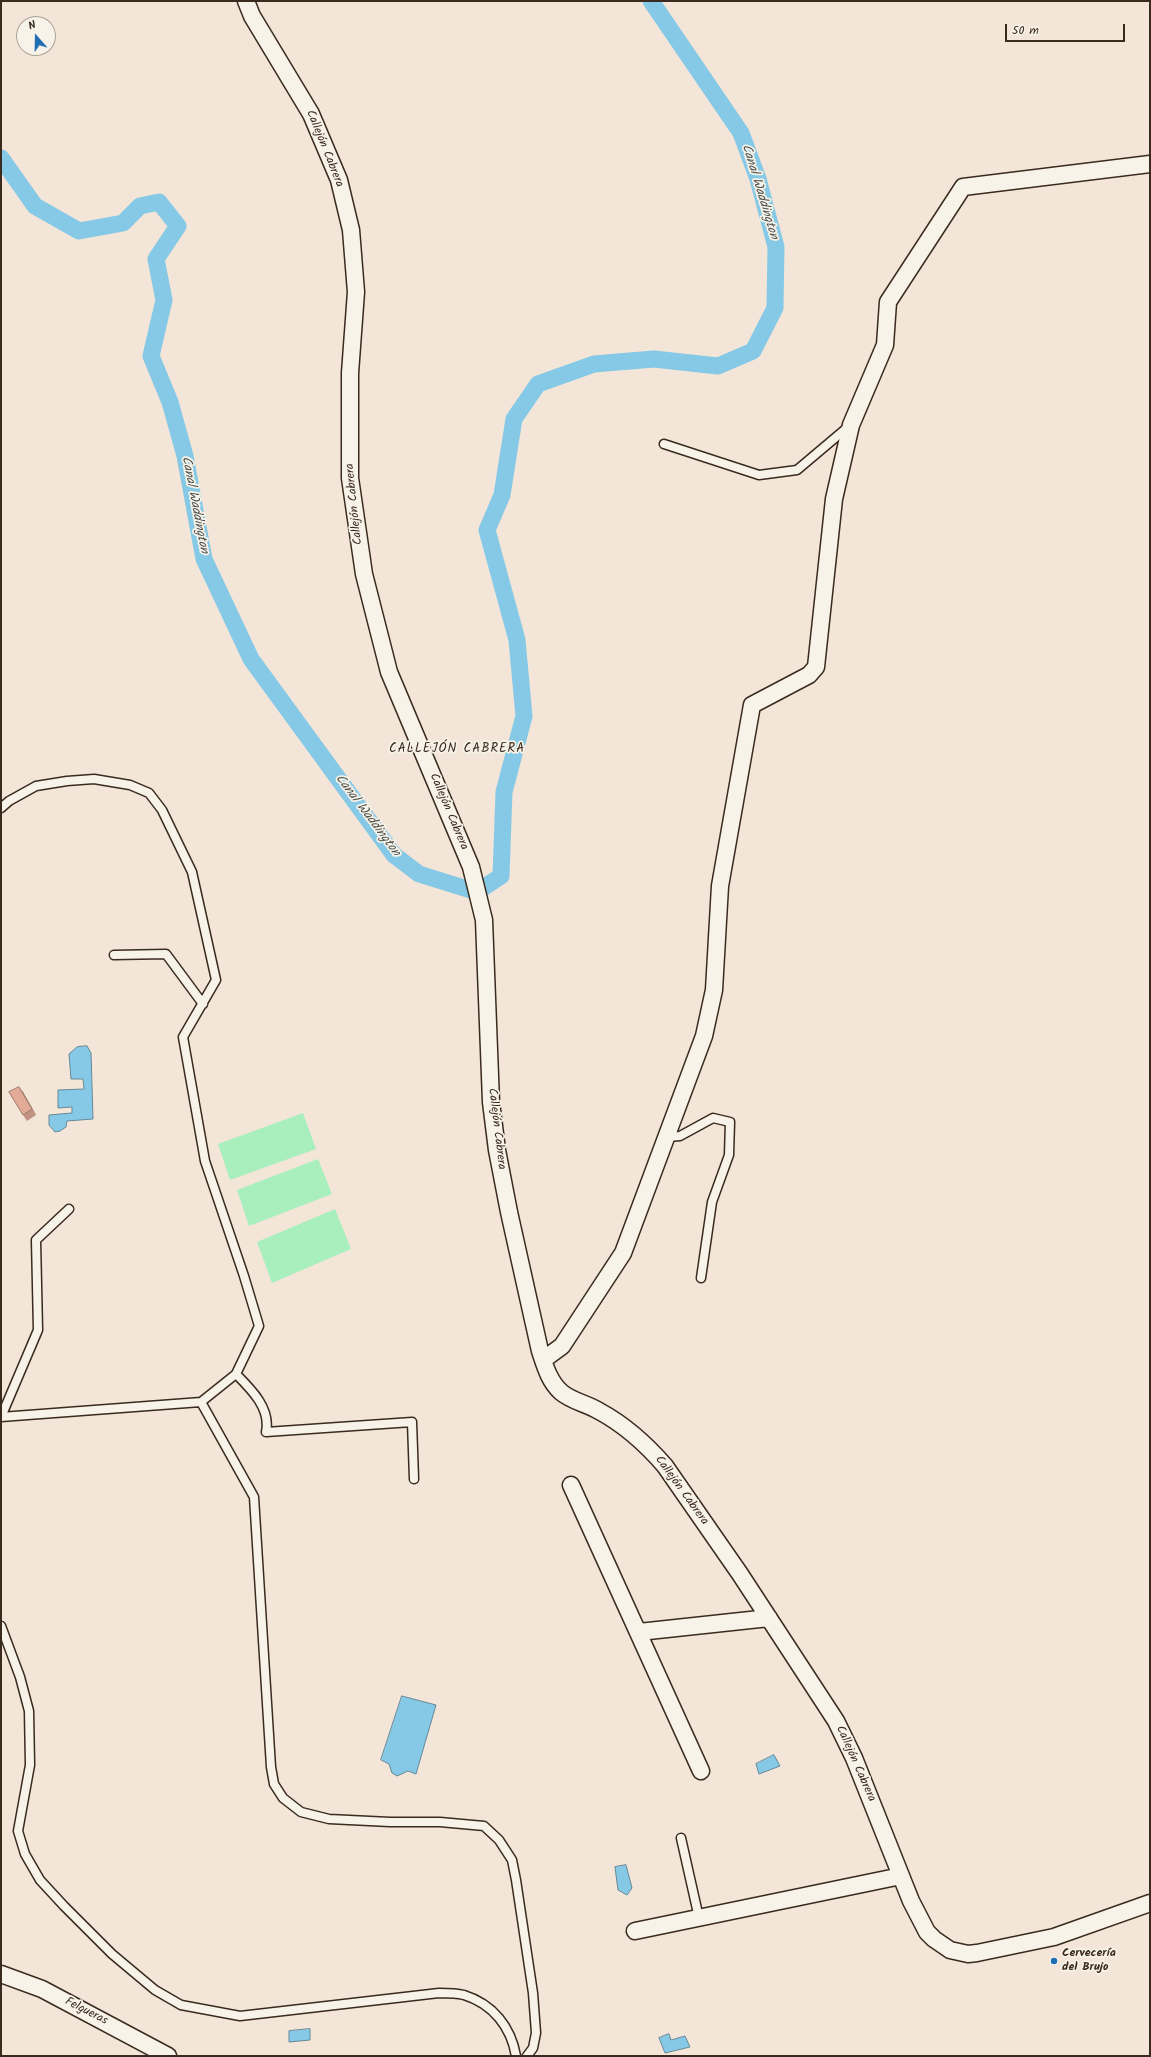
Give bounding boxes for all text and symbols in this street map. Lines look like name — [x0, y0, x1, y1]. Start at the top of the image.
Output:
north arrow — [16, 16, 56, 56]
text: N — [26, 16, 39, 35]
scale bar — [1007, 16, 1127, 42]
text: 50 m — [1012, 21, 1039, 40]
street label: Callejón Cabrera — [302, 108, 346, 190]
water label: Canal Waddington — [737, 143, 781, 241]
water label: Canal Waddington — [177, 455, 211, 555]
street label: Callejón Cabrera — [344, 463, 366, 545]
district label: CALLEJÓN CABRERA — [389, 742, 525, 758]
water label: Canal Waddington — [331, 772, 403, 860]
street label: Callejón Cabrera — [425, 772, 471, 852]
street label: Callejón Cabrera — [484, 1087, 508, 1171]
street label: Callejón Cabrera — [651, 1454, 711, 1528]
street label: Callejón Cabrera — [832, 1724, 878, 1804]
place label: Cervecería del Brujo — [1062, 1947, 1116, 1975]
marker: Cervecería del Brujo — [1049, 1956, 1059, 1966]
street label: Felgueras — [62, 1995, 110, 2029]

